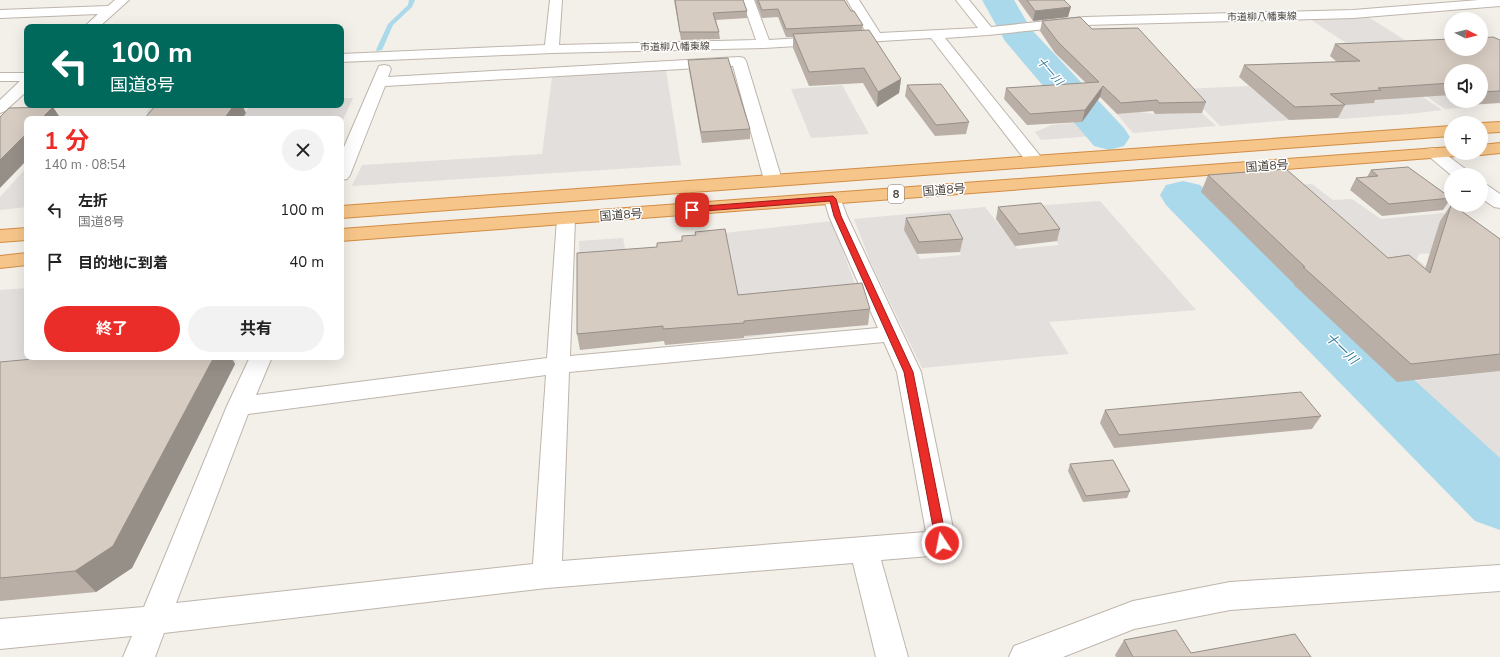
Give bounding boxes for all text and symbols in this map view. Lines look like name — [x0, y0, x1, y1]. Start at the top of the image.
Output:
street label: 市道柳八幡東線 — [1227, 9, 1297, 25]
north arrow — [1444, 12, 1488, 56]
map controls — [1444, 12, 1488, 212]
text: 100 m — [110, 34, 193, 72]
street label: 市道柳八幡東線 — [640, 39, 710, 55]
icon: left — [44, 40, 96, 92]
water label: 十一川 — [1033, 54, 1067, 89]
button: sound — [1444, 64, 1488, 108]
text: 国道8号 — [110, 73, 175, 97]
button: + — [1444, 116, 1488, 160]
text: 1 分 — [44, 125, 89, 157]
button: close — [282, 129, 324, 171]
text: 140 m · 08:54 — [44, 156, 126, 174]
street label: 国道8号 — [1245, 157, 1289, 175]
button: − — [1444, 168, 1488, 212]
street label: 国道8号 — [922, 181, 966, 199]
road number: 8 — [888, 185, 904, 203]
text: 左折 — [78, 191, 108, 211]
pin — [675, 193, 709, 227]
icon: left — [44, 199, 66, 221]
icon: arrive — [681, 199, 703, 221]
text: 100 m — [280, 200, 324, 220]
street label: 国道8号 — [599, 206, 643, 224]
text: 国道8号 — [78, 213, 125, 231]
icon: arrive — [44, 251, 66, 273]
text: 40 m — [289, 252, 324, 272]
text: 目的地に到着 — [78, 253, 168, 273]
button: 終了 — [44, 306, 180, 352]
button: 共有 — [188, 306, 324, 352]
water label: 十一川 — [1321, 329, 1363, 370]
position arrow — [921, 522, 963, 564]

